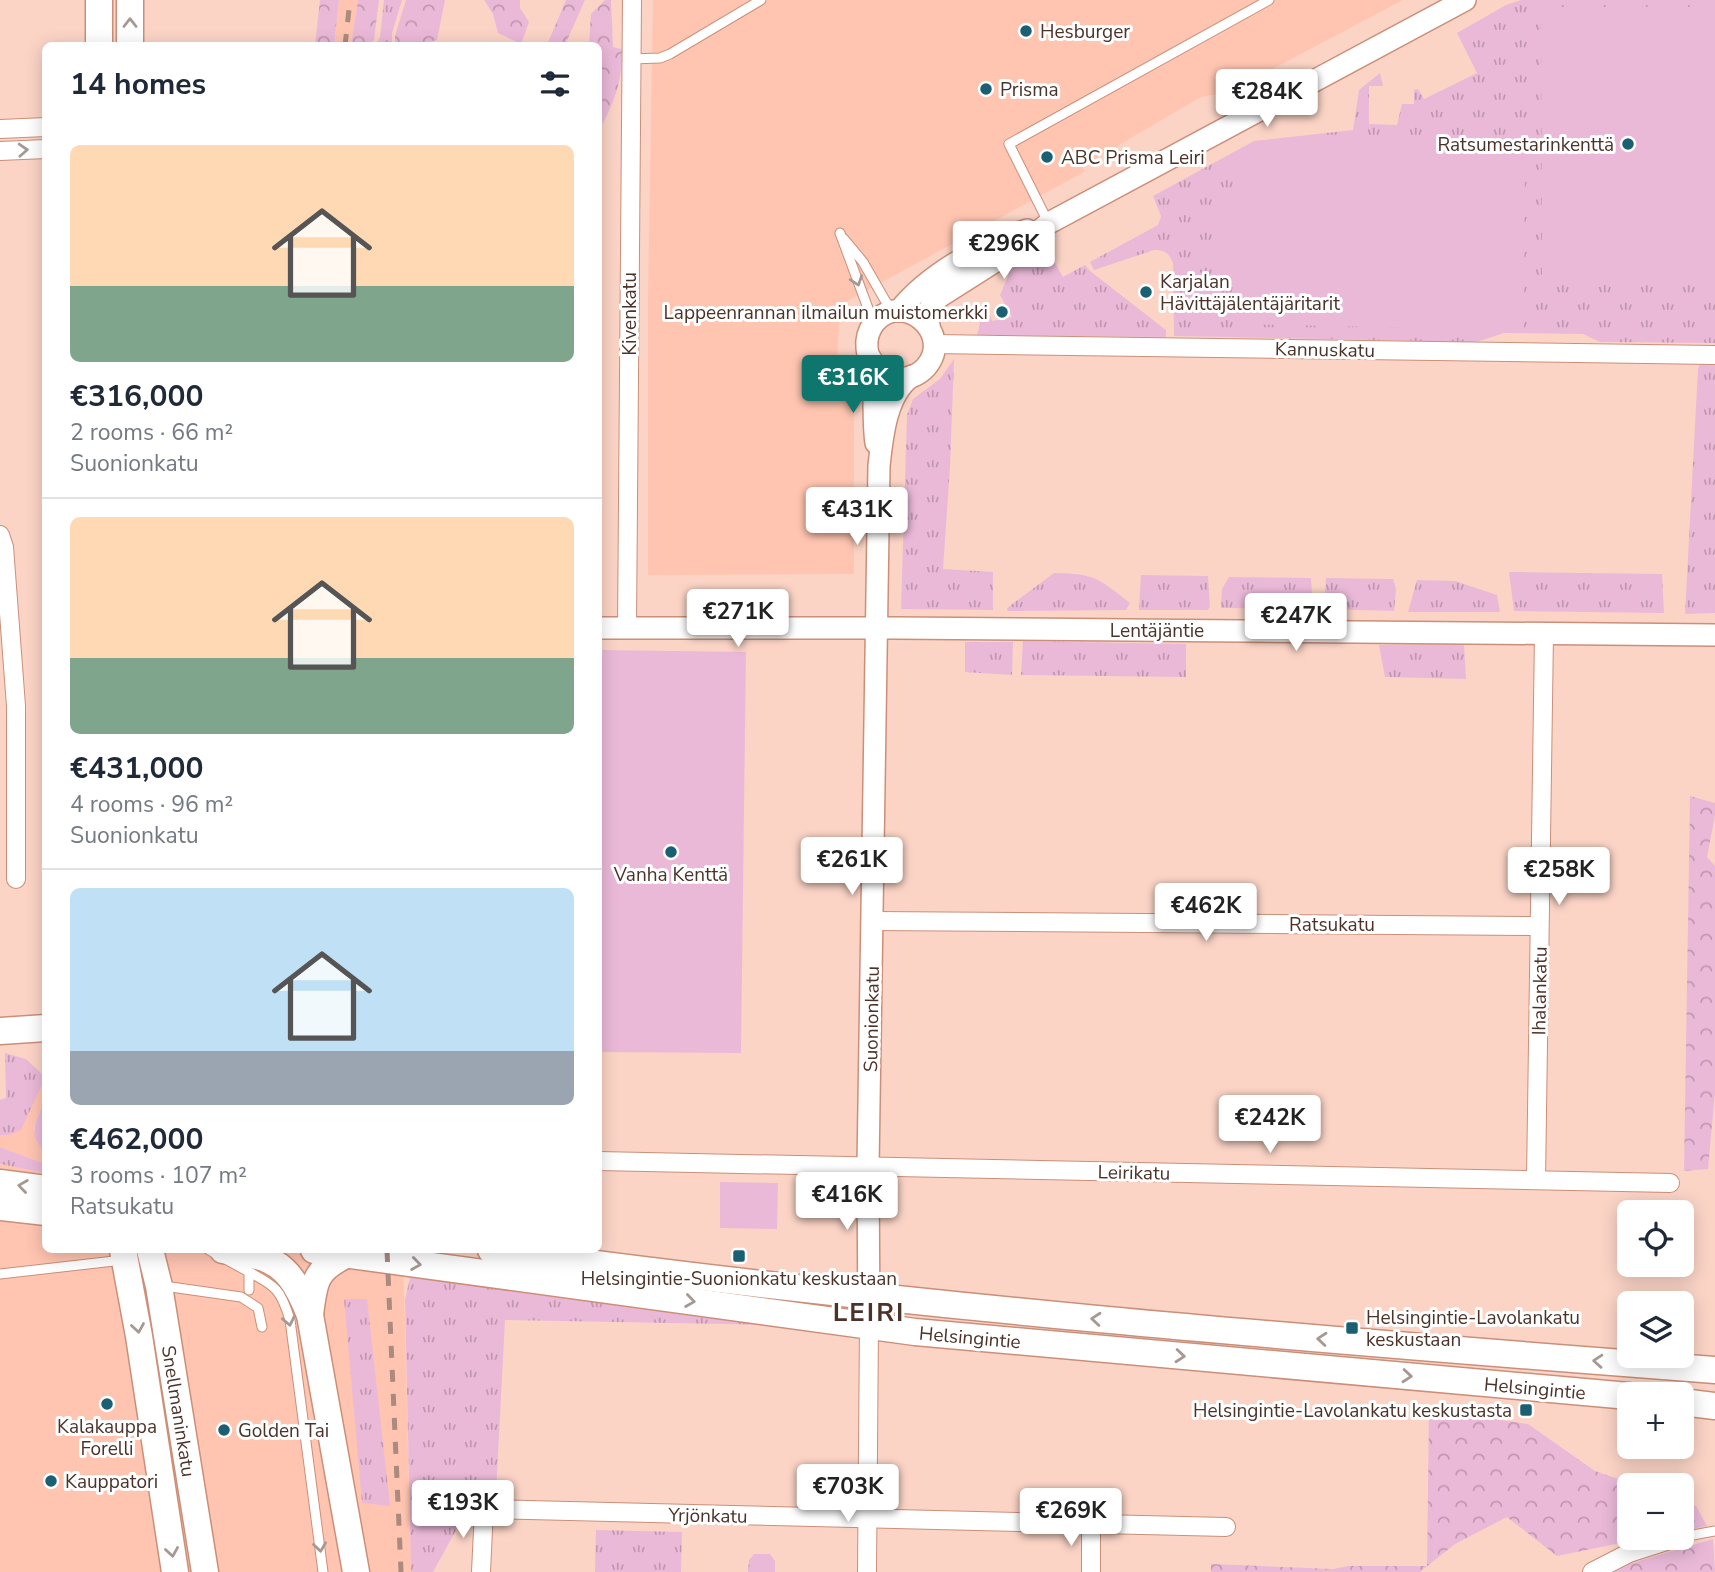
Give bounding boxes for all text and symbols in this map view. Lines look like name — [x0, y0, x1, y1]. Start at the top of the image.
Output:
one-way arrow — [122, 17, 138, 28]
place label: Hesburger — [1040, 19, 1130, 45]
marker: Hesburger — [1018, 23, 1034, 39]
text: 14 homes — [70, 64, 206, 105]
icon: filters — [536, 65, 574, 103]
pin: €284K — [1218, 69, 1316, 129]
text: €284K — [1232, 76, 1302, 107]
place label: Prisma — [1000, 77, 1059, 103]
marker: Prisma — [978, 81, 994, 97]
place label: Ratsumestarinkenttä — [1437, 132, 1614, 158]
marker: Ratsumestarinkenttä — [1620, 136, 1636, 152]
one-way arrow — [18, 143, 29, 158]
place label: ABC Prisma Leiri — [1061, 145, 1205, 171]
marker: ABC Prisma Leiri — [1039, 149, 1055, 165]
icon: home — [259, 190, 385, 316]
pin: €296K — [955, 222, 1053, 281]
text: €296K — [969, 228, 1039, 259]
place label: Karjalan Hävittäjälentäjäritarit — [1160, 269, 1340, 317]
street label: Kivenkatu — [617, 272, 643, 356]
one-way arrow — [849, 275, 863, 287]
marker: Karjalan Hävittäjälentäjäritarit — [1138, 284, 1154, 300]
place label: Lappeenrannan ilmailun muistomerkki — [664, 300, 988, 326]
marker: Lappeenrannan ilmailun muistomerkki — [994, 304, 1010, 320]
street label: Kannuskatu — [1275, 336, 1375, 364]
pin: €316K — [804, 356, 902, 415]
text: €316K — [818, 362, 888, 393]
text: €316,000 — [70, 376, 203, 417]
text: 2 rooms · 66 m² — [70, 417, 233, 448]
text: Suonionkatu — [70, 448, 199, 479]
pin: €431K — [808, 488, 906, 547]
text: €431K — [822, 494, 892, 525]
icon: home — [259, 562, 385, 688]
pin: €271K — [689, 590, 787, 649]
pin: €247K — [1247, 594, 1345, 653]
text: €271K — [703, 596, 773, 627]
text: €247K — [1261, 600, 1331, 631]
street label: Lentäjäntie — [1110, 618, 1204, 644]
text: €431,000 — [70, 748, 203, 789]
text: 4 rooms · 96 m² — [70, 789, 233, 820]
text: Suonionkatu — [70, 820, 199, 851]
pin: €261K — [803, 838, 901, 897]
marker: Vanha Kenttä — [663, 844, 679, 860]
text: €261K — [817, 844, 887, 875]
pin: €258K — [1510, 848, 1608, 907]
text: €258K — [1524, 854, 1594, 885]
place label: Vanha Kenttä — [613, 862, 728, 888]
pin: €462K — [1157, 884, 1255, 943]
text: €462K — [1171, 890, 1241, 921]
street label: Ratsukatu — [1289, 912, 1375, 938]
icon: home — [259, 933, 385, 1059]
street label: Ihalankatu — [1526, 946, 1554, 1036]
street label: Suonionkatu — [858, 966, 886, 1072]
pin: €242K — [1221, 1096, 1319, 1155]
text: €242K — [1235, 1102, 1305, 1133]
text: €462,000 — [70, 1119, 203, 1160]
street label: Leirikatu — [1097, 1159, 1171, 1187]
text: 3 rooms · 107 m² — [70, 1160, 247, 1191]
pin: €416K — [798, 1172, 896, 1232]
one-way arrow — [17, 1179, 29, 1194]
text: €416K — [812, 1179, 882, 1210]
text: Ratsukatu — [70, 1191, 174, 1222]
map controls — [1617, 1200, 1694, 1550]
button: locate — [1617, 1200, 1694, 1277]
marker: Helsingintie-Suonionkatu keskustaan — [731, 1248, 747, 1264]
one-way arrow — [410, 1256, 422, 1271]
place label: Helsingintie-Suonionkatu keskustaan — [581, 1266, 897, 1292]
button: layers — [1617, 1291, 1694, 1368]
one-way arrow — [684, 1293, 696, 1308]
district label: LEIRI — [833, 1295, 905, 1330]
place label: Helsingintie-Lavolankatu keskustaan — [1366, 1305, 1580, 1353]
one-way arrow — [1090, 1312, 1101, 1327]
one-way arrow — [281, 1315, 296, 1327]
marker: Helsingintie-Lavolankatu keskustaan — [1344, 1320, 1360, 1336]
street label: Helsingintie — [918, 1321, 1022, 1355]
one-way arrow — [130, 1322, 145, 1334]
one-way arrow — [1317, 1332, 1328, 1347]
street label: Snellmaninkatu — [155, 1343, 201, 1479]
one-way arrow — [1175, 1348, 1186, 1363]
one-way arrow — [1592, 1354, 1603, 1369]
one-way arrow — [1402, 1368, 1413, 1383]
street label: Helsingintie — [1483, 1372, 1587, 1406]
button: + — [1617, 1382, 1694, 1459]
marker: Kalakauppa Forelli — [99, 1396, 115, 1412]
place label: Helsingintie-Lavolankatu keskustasta — [1193, 1398, 1512, 1424]
marker: Helsingintie-Lavolankatu keskustasta — [1518, 1402, 1534, 1418]
place label: Kalakauppa Forelli — [57, 1414, 157, 1462]
place label: Golden Tai — [238, 1418, 329, 1444]
marker: Golden Tai — [216, 1422, 232, 1438]
pin: €703K — [799, 1464, 897, 1524]
place label: Kauppatori — [65, 1469, 158, 1495]
text: €703K — [813, 1471, 883, 1502]
marker: Kauppatori — [43, 1473, 59, 1489]
button: − — [1617, 1473, 1694, 1550]
pin: €193K — [414, 1480, 512, 1540]
text: €193K — [428, 1487, 498, 1518]
pin: €269K — [1022, 1488, 1120, 1548]
text: €269K — [1036, 1495, 1106, 1526]
street label: Yrjönkatu — [667, 1502, 748, 1530]
one-way arrow — [312, 1541, 327, 1553]
one-way arrow — [164, 1547, 179, 1558]

